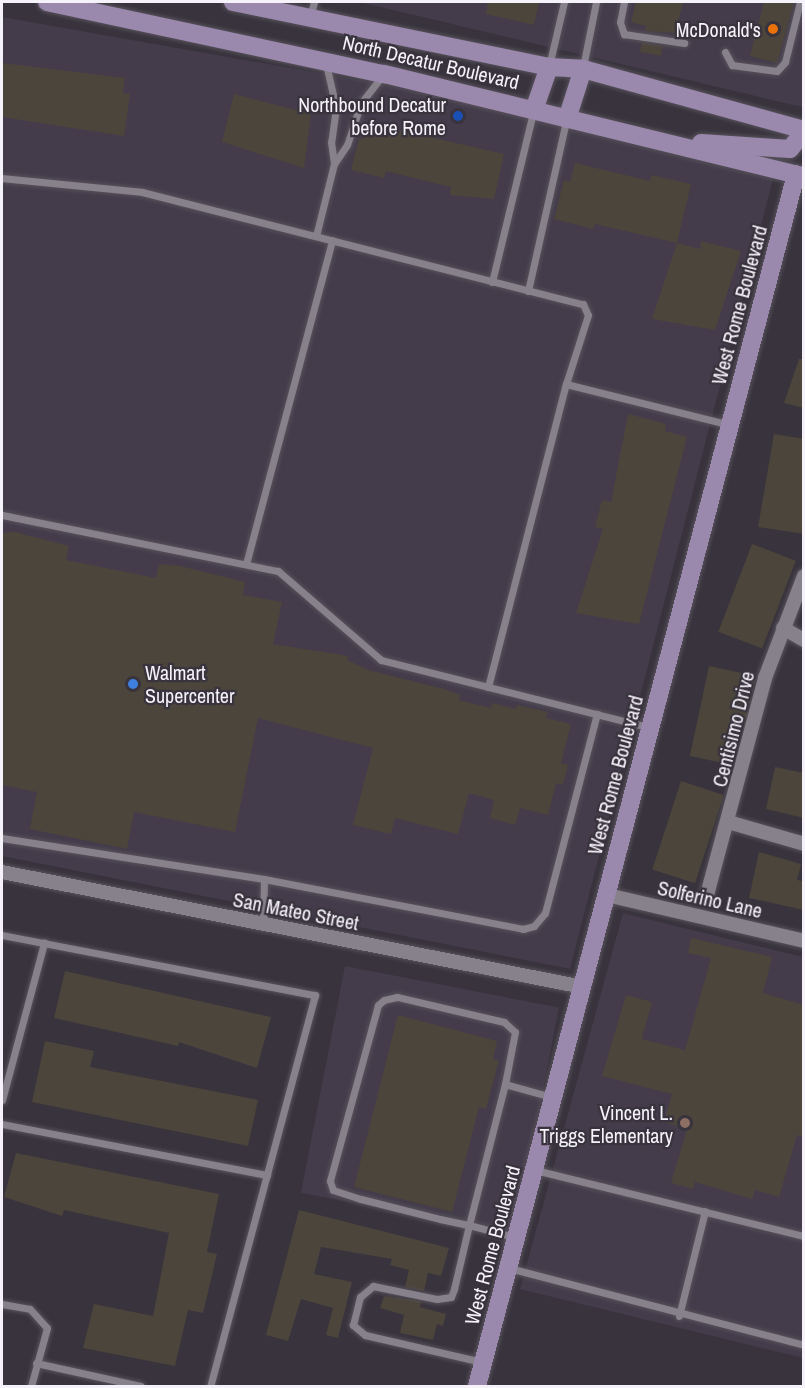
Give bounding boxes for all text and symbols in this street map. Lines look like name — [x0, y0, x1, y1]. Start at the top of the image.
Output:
place label: McDonald's — [676, 17, 761, 41]
marker: McDonald's — [766, 22, 780, 36]
street label: North Decatur Boulevard — [340, 30, 522, 94]
place label: Northbound Decatur before Rome — [298, 92, 446, 139]
marker: Northbound Decatur before Rome — [451, 109, 465, 123]
street label: West Rome Boulevard — [706, 223, 772, 387]
place label: Walmart Supercenter — [145, 660, 234, 707]
street label: Centisimo Drive — [707, 669, 759, 789]
marker: Walmart Supercenter — [126, 677, 140, 691]
street label: West Rome Boulevard — [582, 693, 648, 857]
street label: Solferino Lane — [655, 875, 765, 923]
street label: San Mateo Street — [231, 887, 361, 935]
place label: Vincent L. Triggs Elementary — [540, 1100, 673, 1147]
marker: Vincent L. Triggs Elementary — [678, 1116, 692, 1130]
street label: West Rome Boulevard — [459, 1163, 525, 1327]

